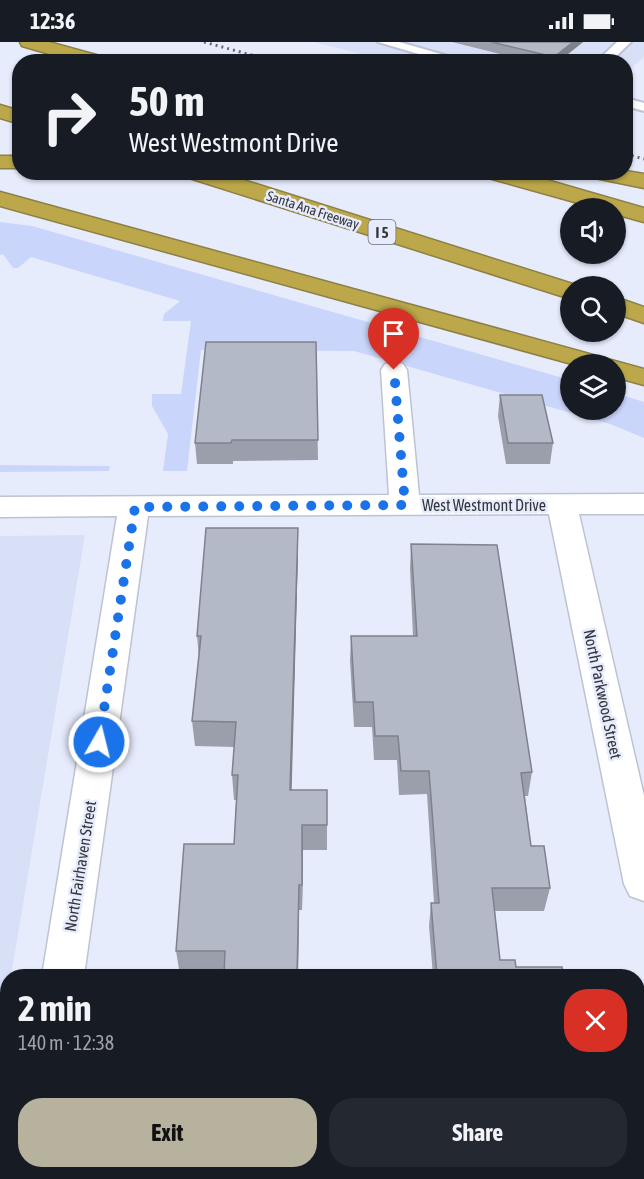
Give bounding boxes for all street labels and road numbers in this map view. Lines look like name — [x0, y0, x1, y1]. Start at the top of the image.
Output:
street label: Santa Ana Freeway — [265, 188, 361, 233]
road number: I 5 — [368, 220, 395, 244]
street label: West Westmont Drive — [422, 496, 546, 514]
street label: North Parkwood Street — [580, 628, 626, 761]
street label: North Fairhaven Street — [61, 799, 99, 933]

